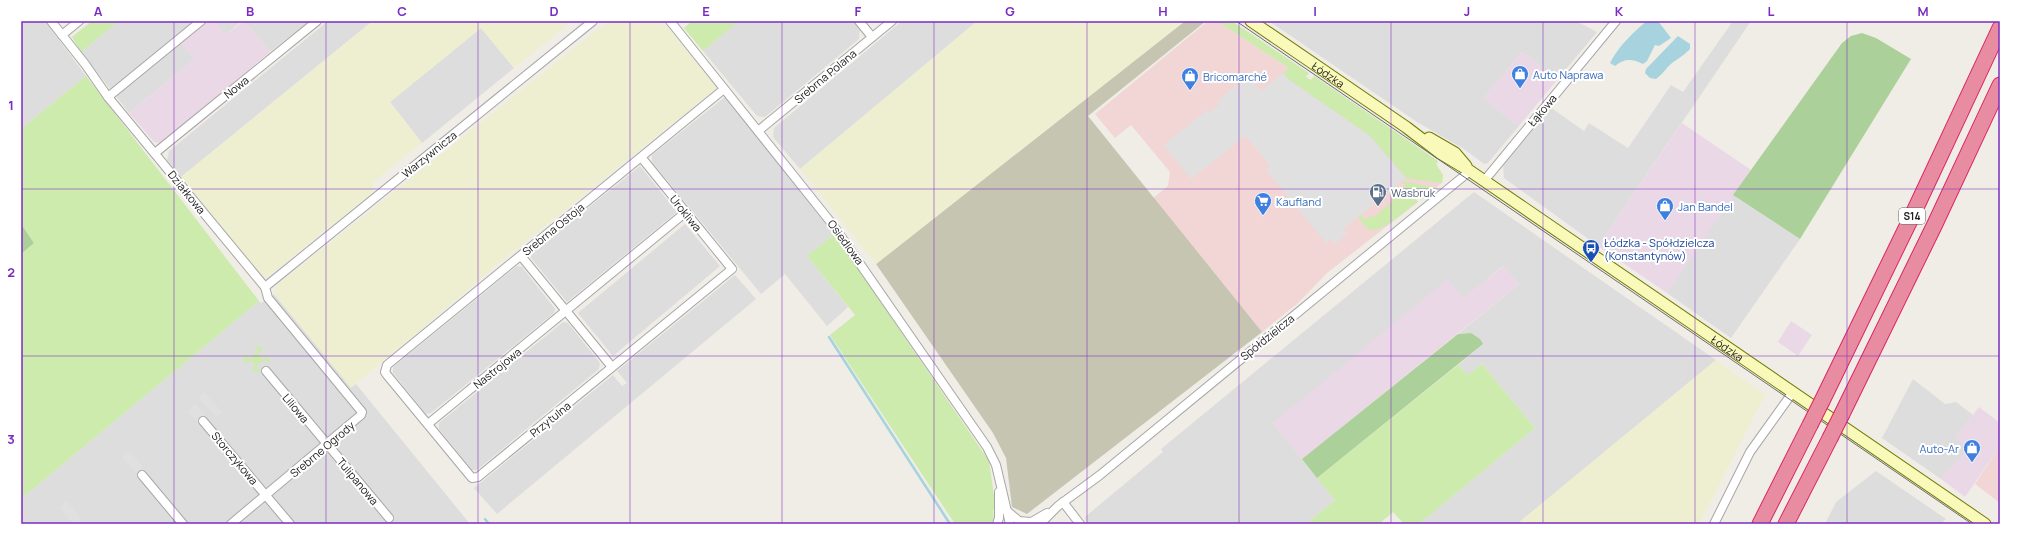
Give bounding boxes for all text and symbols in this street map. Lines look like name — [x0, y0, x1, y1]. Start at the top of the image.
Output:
text: A — [94, 2, 103, 20]
text: B — [246, 2, 254, 20]
text: C — [397, 2, 407, 20]
text: D — [549, 2, 559, 20]
text: E — [702, 2, 710, 20]
text: F — [855, 2, 862, 20]
text: G — [1005, 2, 1015, 20]
text: H — [1158, 2, 1168, 20]
text: I — [1313, 2, 1317, 20]
text: J — [1464, 2, 1470, 20]
text: K — [1615, 2, 1624, 20]
text: L — [1768, 2, 1775, 20]
text: M — [1917, 2, 1929, 20]
street label: Srebrna Polana — [791, 46, 859, 106]
street label: Łódzka — [1309, 58, 1348, 90]
shop icon: Auto Naprawa — [1510, 64, 1530, 89]
shop icon: Bricomarché — [1180, 66, 1200, 91]
place label: Auto Naprawa — [1533, 67, 1603, 82]
place label: Bricomarché — [1203, 69, 1268, 84]
street label: Nowa — [220, 72, 252, 102]
street label: Łąkowa — [1524, 91, 1560, 129]
text: 1 — [8, 96, 14, 114]
street label: Warzywnicza — [398, 127, 460, 181]
street label: Działkowa — [165, 167, 209, 217]
fuel station icon: Wasbruk — [1368, 182, 1388, 207]
place label: Wasbruk — [1391, 185, 1436, 200]
supermarket icon: Kaufland — [1253, 191, 1273, 216]
street label: Urokliwa — [667, 192, 705, 234]
place label: Kaufland — [1276, 194, 1321, 209]
shop icon: Jan Bandel — [1655, 196, 1675, 221]
street label: Srebrna Ostoja — [519, 199, 587, 259]
place label: Jan Bandel — [1678, 199, 1733, 214]
road number: S14 — [1899, 208, 1925, 224]
street label: Osiedlowa — [825, 216, 867, 268]
place label: Łódzka - Spółdzielcza (Konstantynów) — [1604, 235, 1714, 263]
bus stop icon: Łódzka - Spółdzielcza (Konstantynów) — [1581, 238, 1601, 263]
text: 2 — [7, 263, 15, 281]
street label: Spółdzielcza — [1237, 311, 1297, 363]
street label: Łódzka — [1709, 331, 1747, 364]
street label: Nastrojowa — [470, 344, 524, 392]
street label: Liliowa — [279, 390, 313, 426]
street label: Przytulna — [526, 398, 574, 440]
street label: Srebrne Ogrody — [287, 417, 358, 480]
street label: Storczykowa — [208, 428, 262, 488]
text: 3 — [7, 430, 15, 448]
shop icon: Auto-Ar — [1962, 438, 1982, 463]
place label: Auto-Ar — [1919, 441, 1959, 456]
street label: Tulipanowa — [334, 454, 382, 508]

